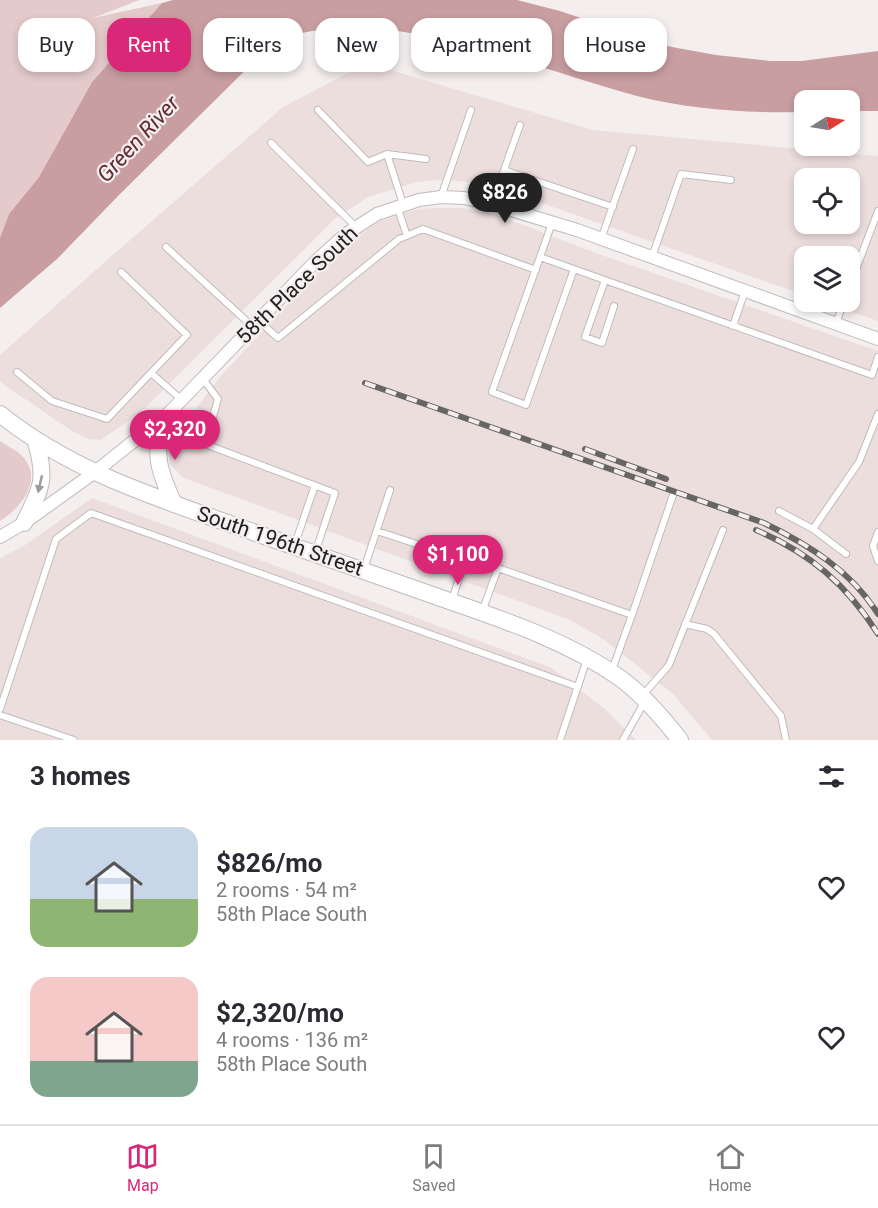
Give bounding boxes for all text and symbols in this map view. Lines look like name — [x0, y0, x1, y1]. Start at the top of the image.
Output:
chip: Buy — [18, 18, 95, 72]
chip: Rent — [107, 18, 191, 72]
chip: Filters — [203, 18, 303, 72]
chip: New — [315, 18, 399, 72]
chip: Apartment — [411, 18, 552, 72]
chip: House — [564, 18, 667, 72]
water label: Green River — [92, 90, 185, 187]
north arrow — [794, 90, 860, 156]
map controls — [794, 90, 860, 312]
button: locate — [794, 168, 860, 234]
pin: $826 — [469, 173, 541, 224]
text: $826 — [482, 180, 528, 204]
street label: 58th Place South — [232, 221, 362, 349]
button: layers — [794, 246, 860, 312]
pin: $2,320 — [126, 410, 224, 461]
text: $2,320 — [144, 417, 206, 441]
one-way arrow — [35, 474, 45, 493]
street label: South 196th Street — [194, 501, 366, 581]
pin: $1,100 — [409, 535, 507, 586]
text: $1,100 — [427, 542, 489, 566]
icon: filters — [815, 760, 848, 793]
text: 3 homes — [30, 761, 131, 791]
text: $826/mo — [216, 848, 323, 878]
icon: home — [78, 851, 150, 923]
icon: heart — [815, 871, 848, 904]
text: 2 rooms · 54 m² — [216, 878, 357, 902]
text: 58th Place South — [216, 902, 367, 926]
text: $2,320/mo — [216, 998, 344, 1028]
icon: home — [78, 1001, 150, 1073]
icon: heart — [815, 1021, 848, 1054]
text: 4 rooms · 136 m² — [216, 1028, 368, 1052]
text: 58th Place South — [216, 1052, 367, 1076]
tab: Map — [126, 1140, 159, 1195]
tab: Saved — [412, 1140, 456, 1195]
tab: Home — [708, 1140, 752, 1195]

